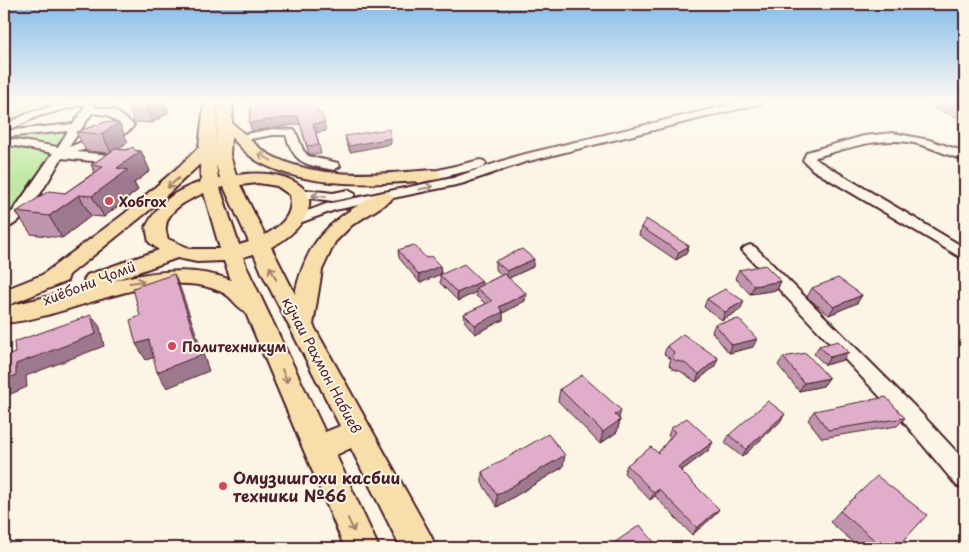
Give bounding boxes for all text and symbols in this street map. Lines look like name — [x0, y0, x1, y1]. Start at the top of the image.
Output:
one-way arrow — [258, 152, 273, 162]
one-way arrow — [166, 177, 179, 189]
one-way arrow — [418, 183, 434, 192]
place label: Хобгох — [119, 191, 167, 212]
one-way arrow — [311, 191, 327, 201]
marker: Хобгох — [103, 195, 115, 207]
street label: хиёбони Ҷомӣ — [40, 256, 138, 310]
one-way arrow — [268, 266, 278, 281]
one-way arrow — [129, 277, 145, 287]
street label: кӯчаи Раҳмон Набиев — [277, 293, 367, 437]
place label: Политехникум — [182, 336, 287, 357]
marker: Политехникум — [166, 340, 178, 352]
one-way arrow — [280, 368, 290, 383]
place label: Омузишгохи касбии техники №66 — [233, 465, 400, 507]
marker: Омузишгохи касбии техники №66 — [217, 480, 229, 492]
one-way arrow — [347, 517, 357, 532]

